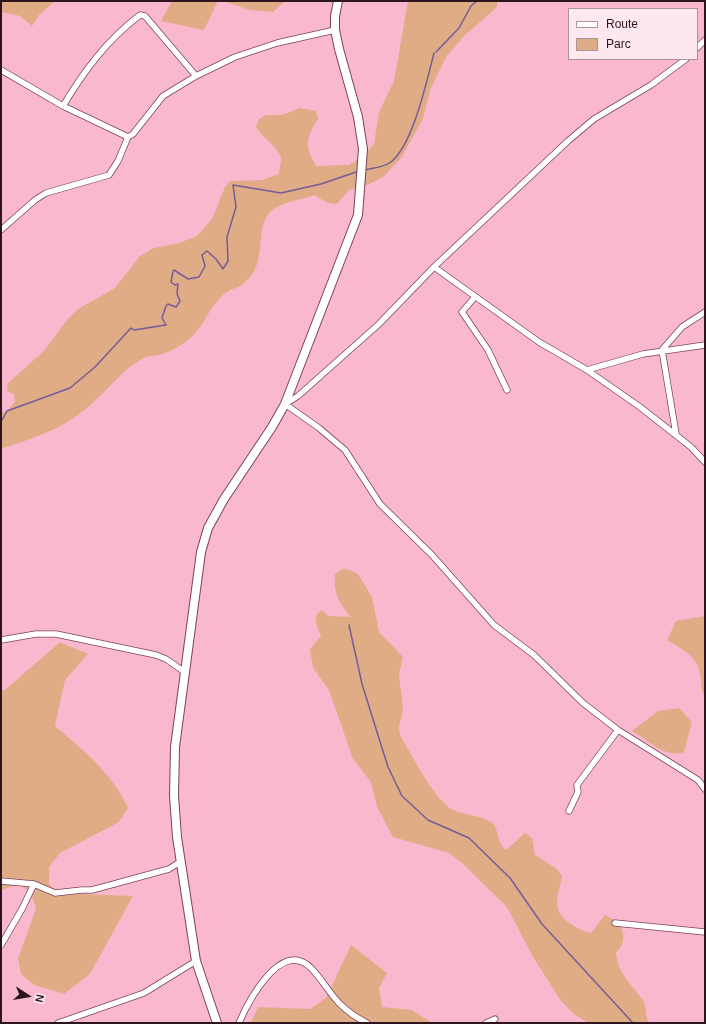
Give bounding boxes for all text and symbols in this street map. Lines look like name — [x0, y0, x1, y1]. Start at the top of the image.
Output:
legend — [568, 8, 698, 60]
text: Route — [606, 17, 638, 31]
text: Parc — [606, 37, 631, 51]
north arrow — [8, 976, 48, 1016]
text: N — [33, 993, 46, 1004]

